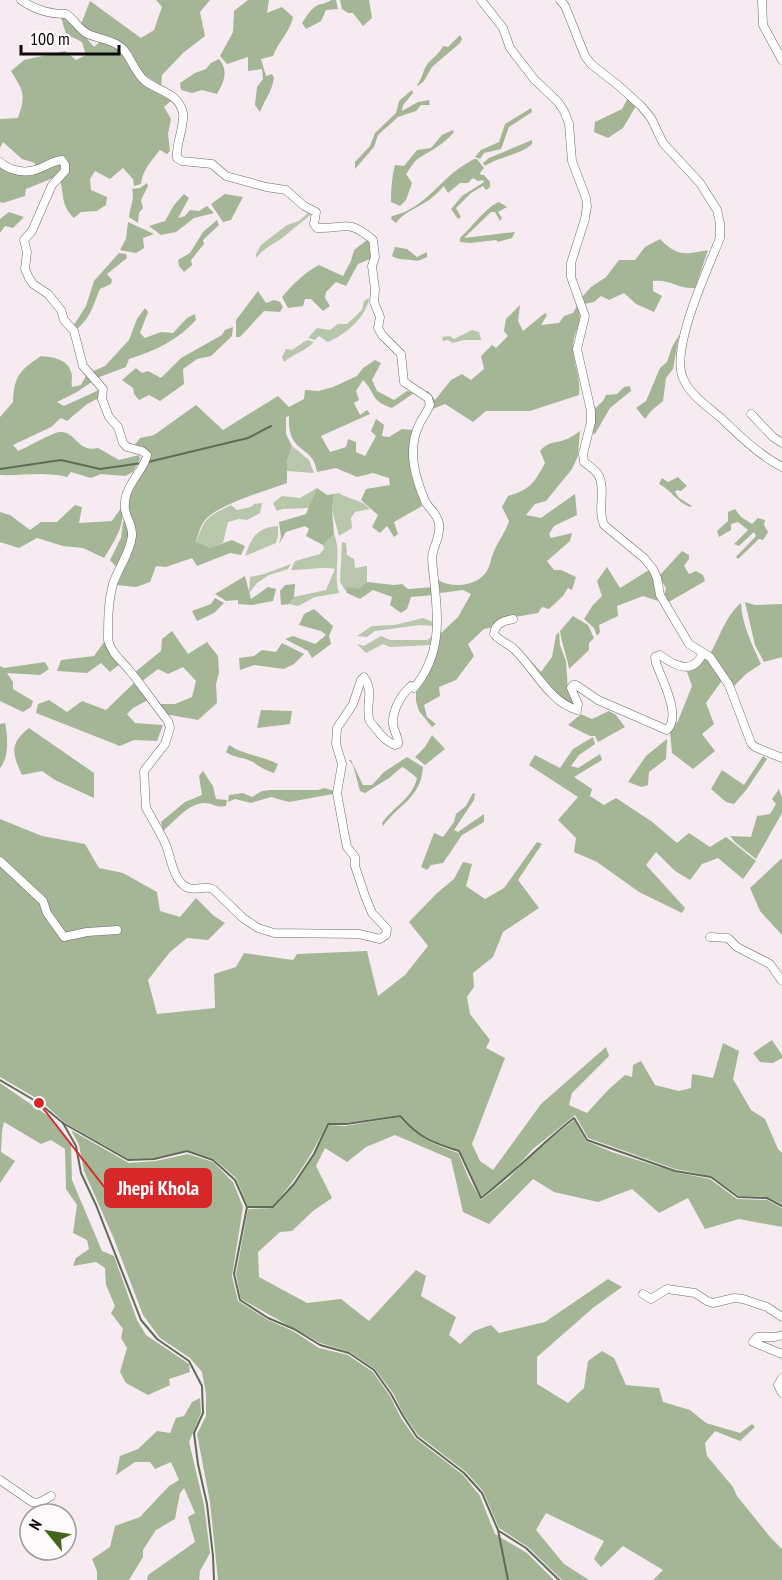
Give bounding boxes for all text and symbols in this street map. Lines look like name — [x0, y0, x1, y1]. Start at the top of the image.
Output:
scale bar — [21, 18, 118, 56]
text: 100 m — [30, 27, 70, 50]
callout: Jhepi Khola — [105, 1169, 211, 1207]
text: Jhepi Khola — [116, 1175, 199, 1201]
north arrow — [18, 1502, 78, 1562]
text: N — [24, 1516, 46, 1533]

